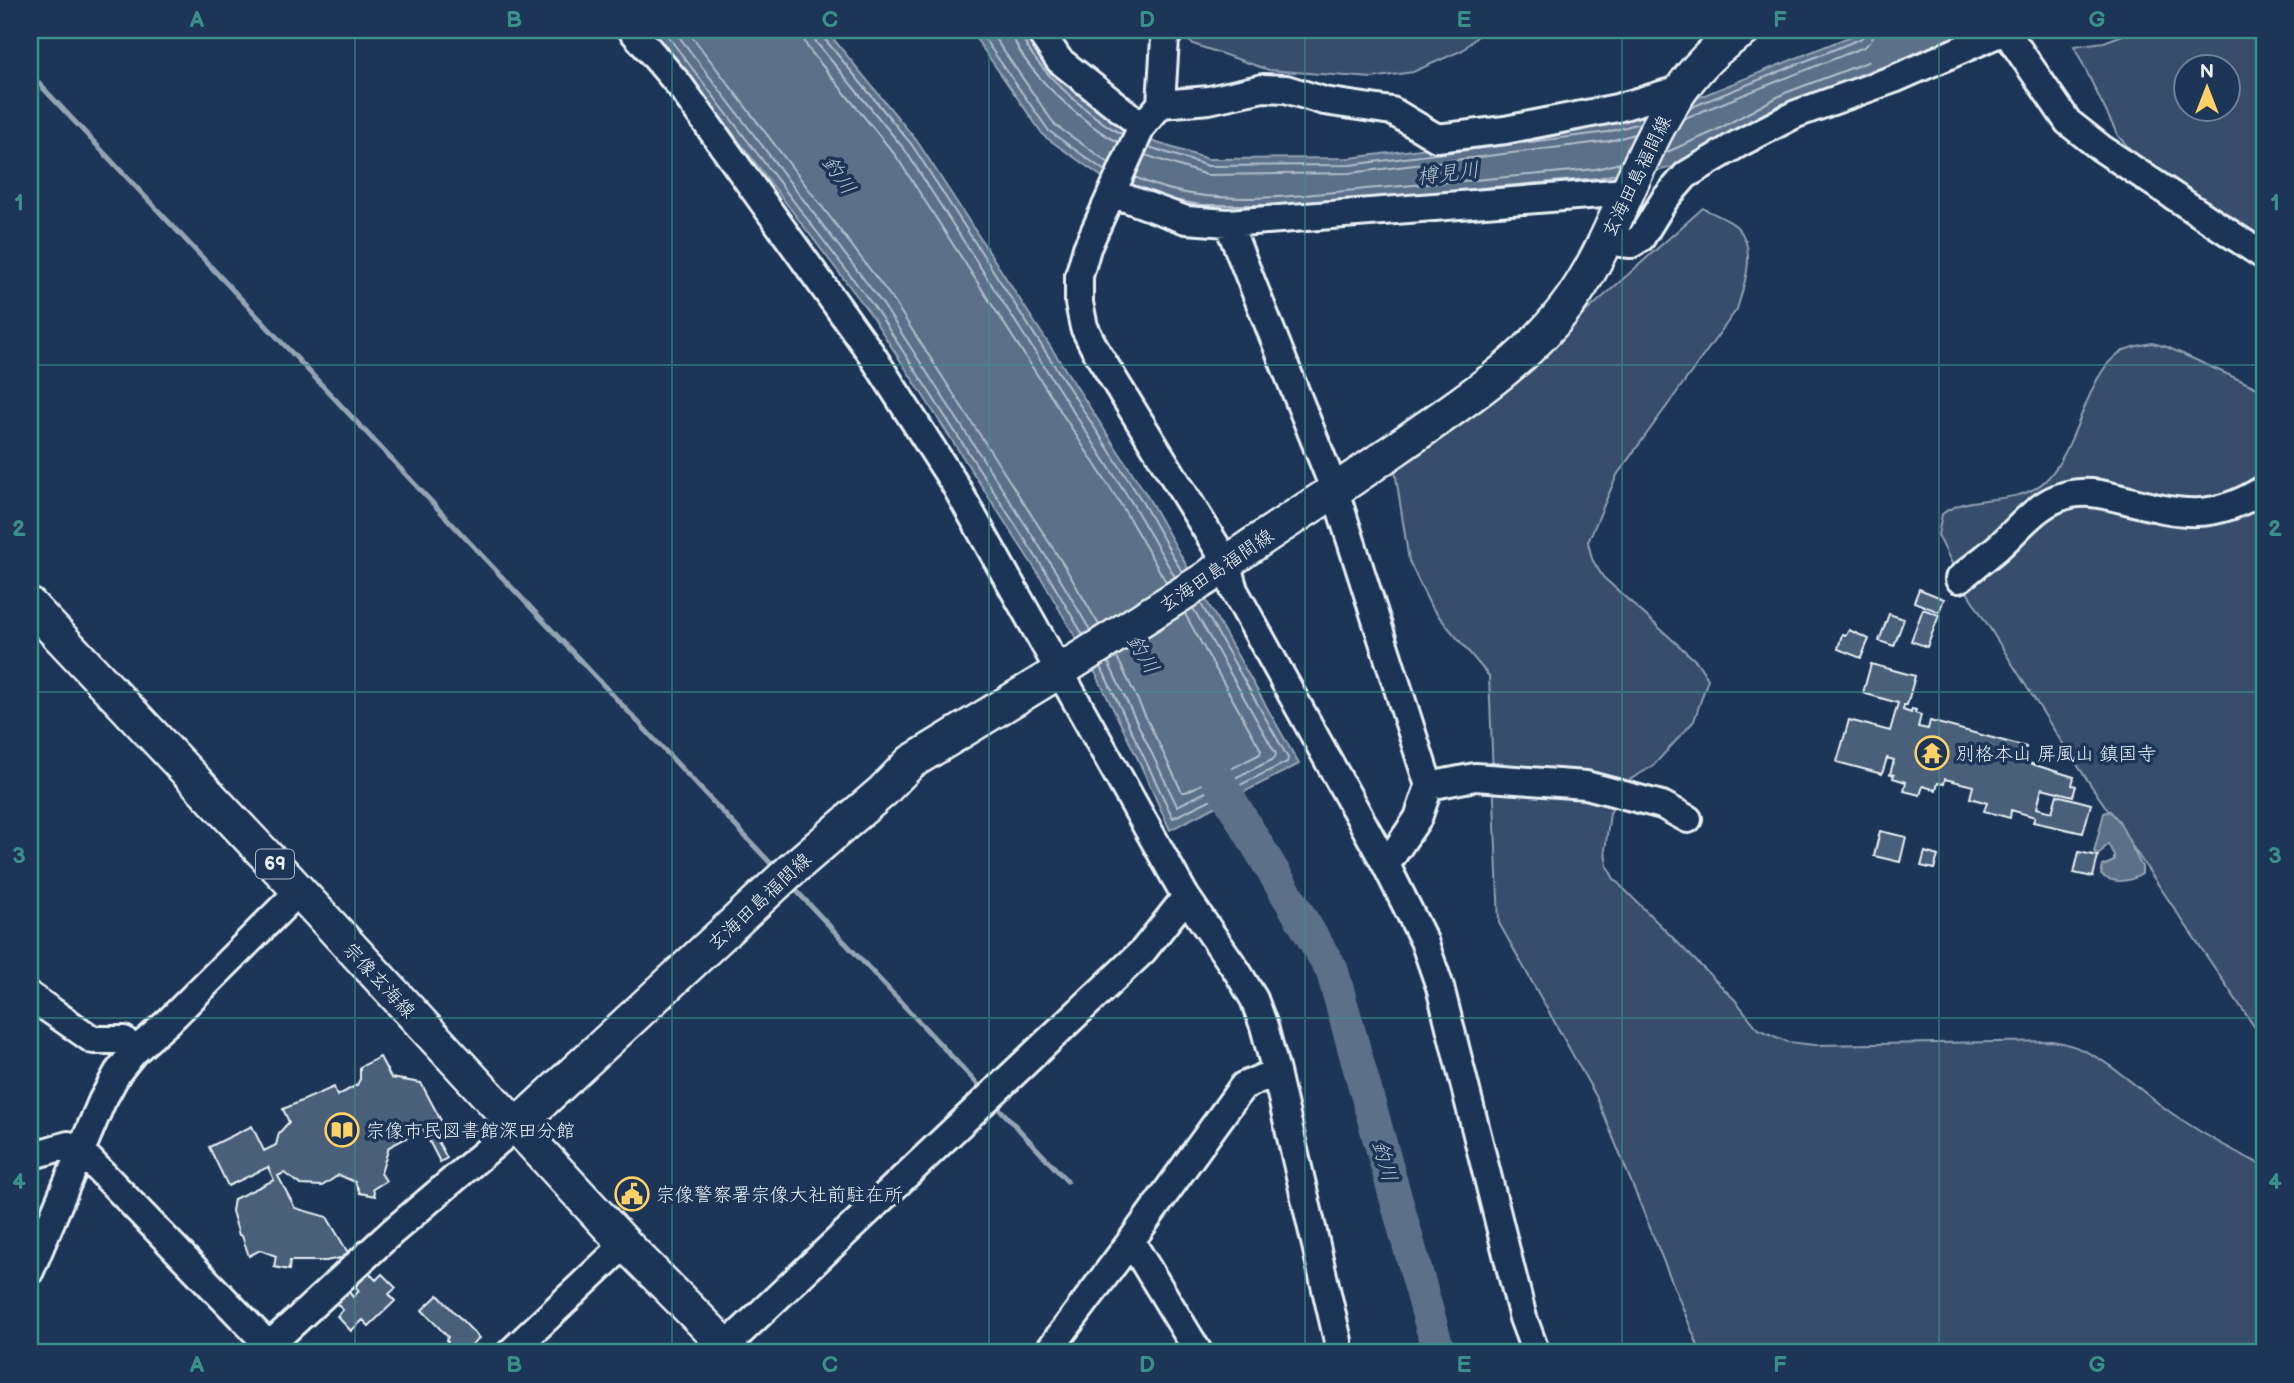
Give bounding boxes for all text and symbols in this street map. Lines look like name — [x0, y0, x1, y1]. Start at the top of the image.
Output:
text: A — [189, 6, 205, 34]
text: B — [506, 6, 522, 34]
text: C — [822, 6, 838, 34]
text: D — [1139, 6, 1155, 34]
text: E — [1457, 6, 1472, 34]
text: F — [1773, 6, 1787, 34]
text: G — [2089, 6, 2106, 34]
north arrow — [2172, 52, 2242, 122]
text: N — [2200, 61, 2214, 84]
street label: 玄海田島福間線 — [1598, 112, 1677, 241]
water label: 釣川 — [816, 151, 861, 200]
water label: 樽見川 — [1415, 157, 1481, 190]
text: 1 — [14, 189, 24, 217]
text: 1 — [2270, 189, 2280, 217]
text: 2 — [12, 515, 26, 543]
text: 2 — [2268, 515, 2282, 543]
street label: 玄海田島福間線 — [1155, 525, 1278, 618]
water label: 釣川 — [1121, 630, 1164, 679]
temple icon: 別格本山 屏風山 鎮国寺 — [1913, 734, 1951, 772]
place label: 別格本山 屏風山 鎮国寺 — [1956, 743, 2156, 766]
text: 3 — [12, 842, 26, 870]
text: 3 — [2268, 842, 2282, 870]
street label: 玄海田島福間線 — [704, 848, 817, 956]
road number: 69 — [256, 850, 294, 878]
street label: 宗像玄海線 — [338, 938, 420, 1024]
library icon: 宗像市民図書館深田分館 — [323, 1111, 361, 1149]
place label: 宗像市民図書館深田分館 — [366, 1120, 575, 1143]
water label: 釣川 — [1367, 1138, 1402, 1185]
text: 4 — [12, 1168, 26, 1196]
text: 4 — [2268, 1168, 2282, 1196]
public building icon: 宗像警察署宗像大社前駐在所 — [613, 1175, 651, 1213]
place label: 宗像警察署宗像大社前駐在所 — [656, 1184, 903, 1207]
text: A — [189, 1351, 205, 1379]
text: B — [506, 1351, 522, 1379]
text: C — [822, 1351, 838, 1379]
text: D — [1139, 1351, 1155, 1379]
text: E — [1457, 1351, 1472, 1379]
text: F — [1773, 1351, 1787, 1379]
text: G — [2089, 1351, 2106, 1379]

